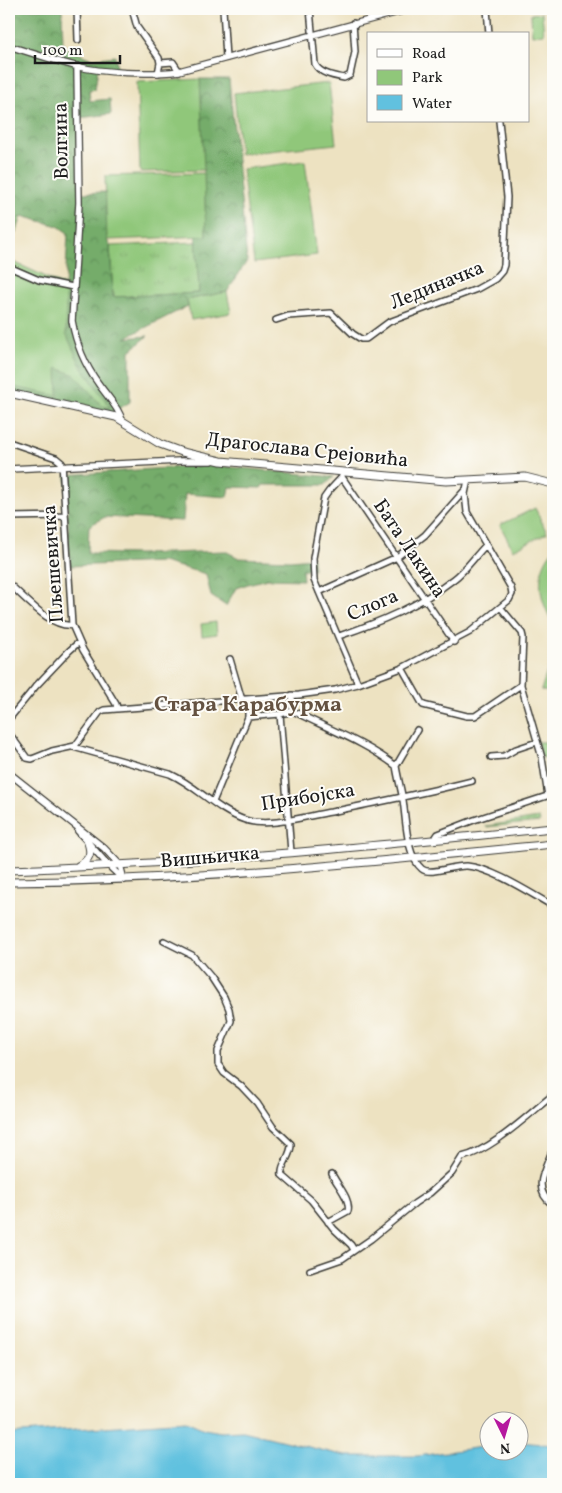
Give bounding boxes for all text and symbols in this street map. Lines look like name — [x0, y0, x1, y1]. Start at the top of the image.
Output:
scale bar — [35, 32, 120, 64]
legend — [367, 32, 530, 122]
text: 100 m — [42, 41, 82, 62]
text: Road — [412, 44, 446, 65]
text: Park — [412, 68, 443, 89]
text: Water — [412, 94, 452, 115]
street label: Волгина — [47, 102, 77, 180]
street label: Лединачка — [386, 254, 488, 318]
street label: Драгослава Срејовића — [204, 426, 410, 476]
street label: Бата Лакина — [366, 494, 452, 604]
street label: Пљешевичка — [36, 504, 72, 624]
street label: Слога — [343, 583, 403, 629]
district label: Стара Карабурма — [154, 690, 342, 721]
street label: Прибојска — [259, 777, 357, 819]
street label: Вишњичка — [159, 840, 261, 876]
north arrow — [480, 1410, 530, 1460]
text: N — [499, 1438, 511, 1457]

